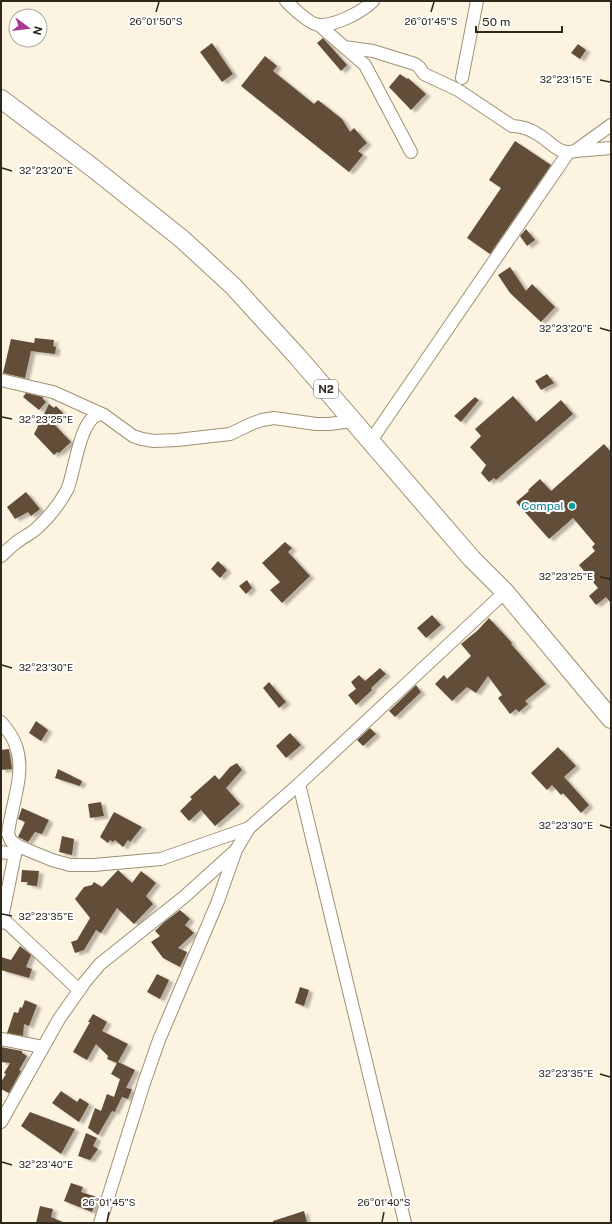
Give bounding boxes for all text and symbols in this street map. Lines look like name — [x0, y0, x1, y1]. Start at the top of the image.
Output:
north arrow — [8, 8, 48, 48]
scale bar — [476, 8, 562, 34]
text: 26°01'50"S — [130, 15, 183, 27]
text: 26°01'45"S — [404, 15, 458, 27]
text: 50 m — [482, 15, 510, 29]
text: N — [31, 25, 45, 36]
text: 32°23'15"E — [540, 73, 592, 85]
text: 32°23'20"E — [19, 164, 73, 176]
text: 32°23'20"E — [539, 322, 593, 334]
road number: N2 — [314, 380, 338, 398]
text: 32°23'25"E — [19, 413, 73, 425]
place label: Compal — [521, 499, 564, 513]
marker: Compal — [567, 501, 577, 511]
text: 32°23'25"E — [539, 570, 593, 582]
text: 32°23'30"E — [19, 661, 73, 673]
text: 32°23'30"E — [539, 819, 593, 831]
text: 32°23'35"E — [19, 910, 73, 922]
text: 32°23'35"E — [539, 1067, 593, 1079]
text: 32°23'40"E — [19, 1158, 73, 1170]
text: 26°01'45"S — [82, 1196, 136, 1208]
text: 26°01'40"S — [358, 1196, 411, 1208]

